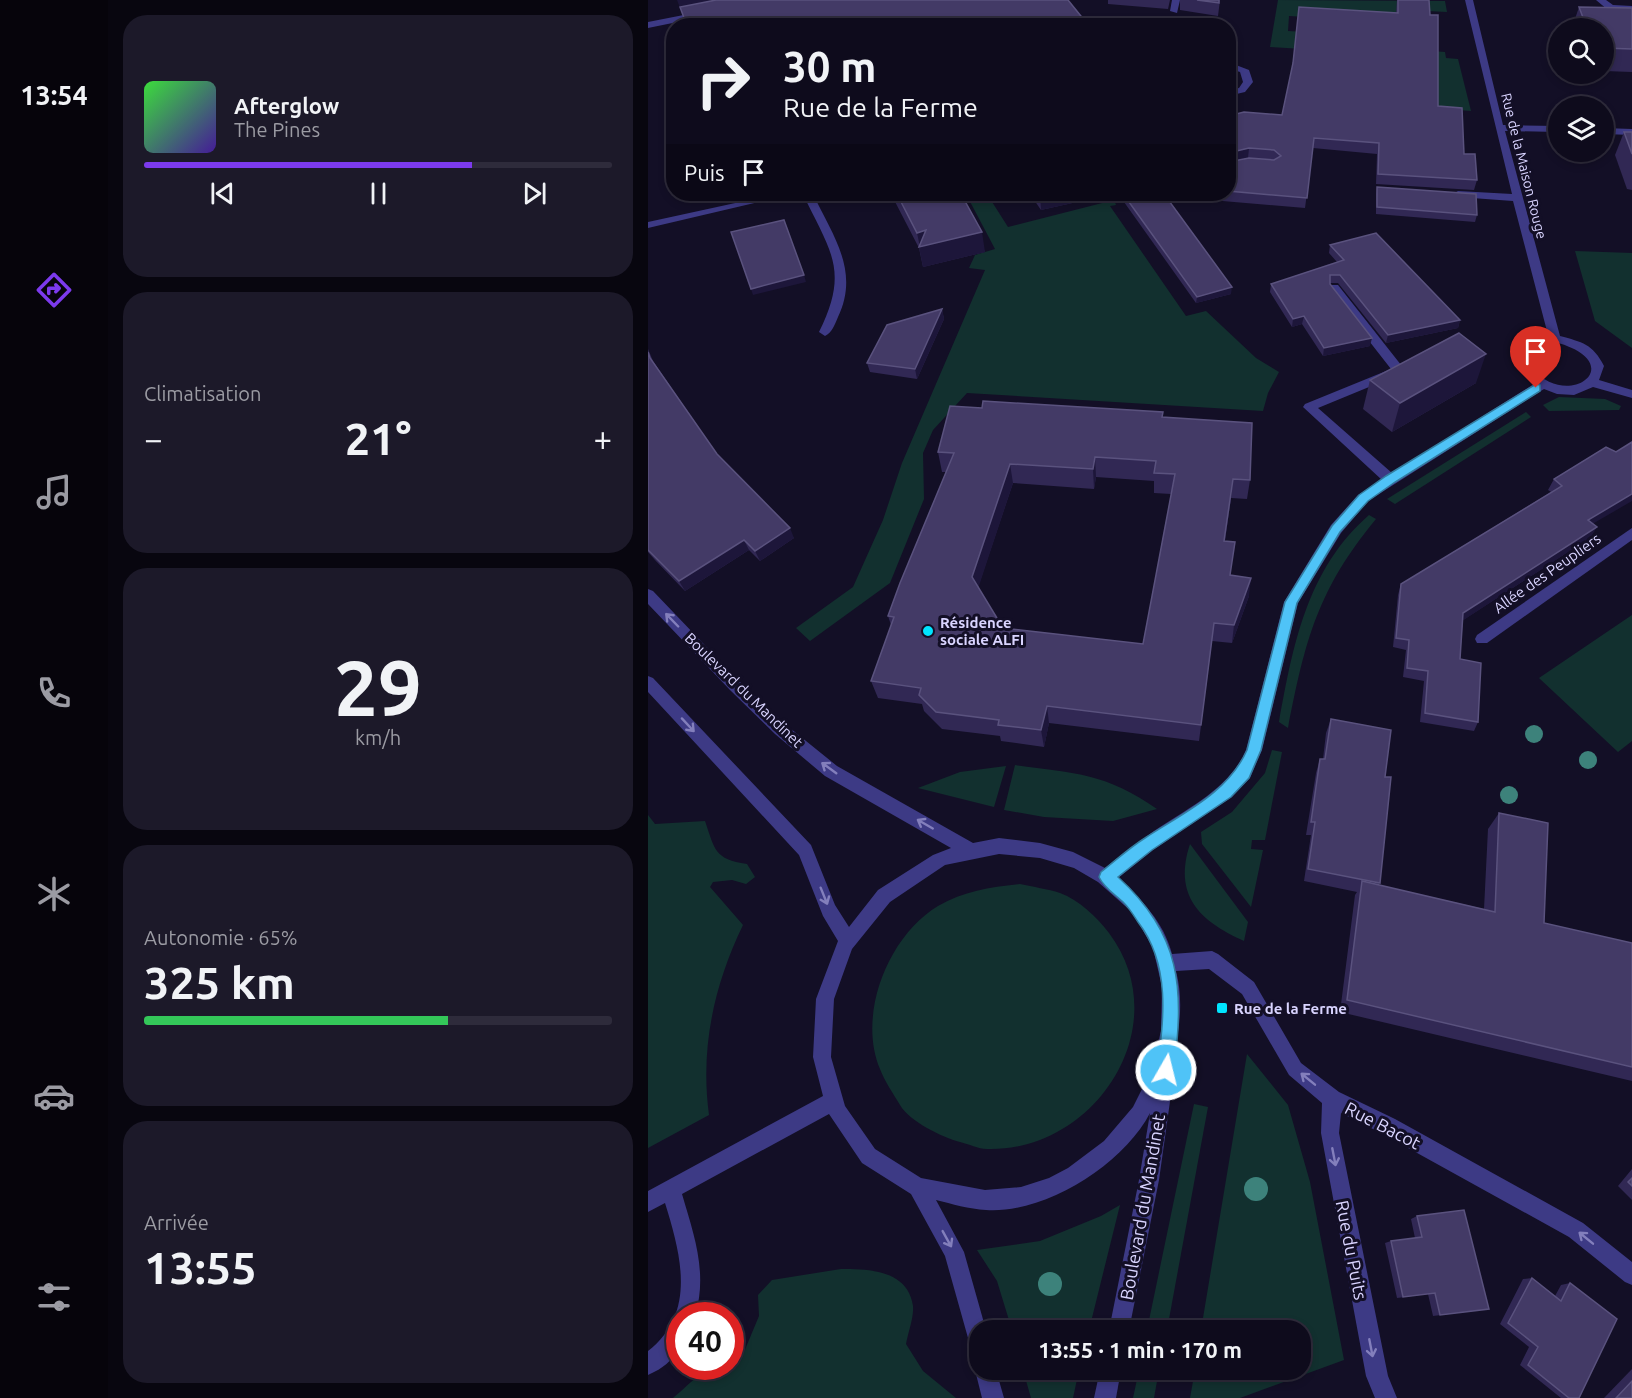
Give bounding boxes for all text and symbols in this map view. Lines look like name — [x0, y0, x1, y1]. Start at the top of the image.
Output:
map controls — [1548, 18, 1614, 162]
button: search — [1548, 18, 1614, 84]
icon: right — [684, 42, 762, 120]
text: 30 m — [783, 43, 877, 90]
text: 13:54 — [20, 80, 88, 110]
street label: Rue de la Maison Rouge — [1498, 91, 1550, 241]
text: Rue de la Ferme — [783, 92, 978, 122]
text: Afterglow — [234, 93, 339, 118]
button: layers — [1548, 96, 1614, 162]
text: The Pines — [234, 118, 320, 141]
icon: arrive — [737, 156, 770, 189]
text: Puis — [684, 160, 725, 185]
icon: previous — [206, 177, 239, 210]
icon: pause — [362, 177, 395, 210]
icon: next — [518, 177, 551, 210]
icon: directions — [33, 269, 75, 311]
pin — [1510, 326, 1561, 388]
icon: arrive — [1519, 335, 1552, 368]
text: Climatisation — [144, 382, 261, 405]
text: 21° — [345, 413, 411, 464]
text: − — [144, 420, 163, 457]
text: + — [593, 420, 612, 457]
icon: music — [33, 471, 75, 513]
street label: Allée des Peupliers — [1490, 530, 1604, 616]
one-way arrow — [665, 613, 679, 628]
place label: Résidence sociale ALFI — [940, 614, 1024, 648]
marker: Résidence sociale ALFI — [921, 624, 935, 638]
street label: Boulevard du Mandinet — [682, 629, 807, 751]
text: 29 — [334, 643, 422, 731]
icon: phone — [33, 672, 75, 714]
one-way arrow — [681, 717, 695, 732]
text: km/h — [355, 726, 401, 749]
one-way arrow — [821, 762, 837, 774]
one-way arrow — [917, 818, 934, 830]
icon: climate — [33, 873, 75, 915]
one-way arrow — [819, 887, 830, 905]
text: Autonomie · 65% — [144, 926, 298, 949]
text: 325 km — [144, 957, 295, 1008]
place label: Rue de la Ferme — [1234, 1000, 1347, 1017]
marker: Rue de la Ferme — [1215, 1001, 1229, 1015]
position arrow — [1134, 1038, 1198, 1102]
one-way arrow — [1300, 1073, 1316, 1086]
icon: car — [33, 1075, 75, 1117]
street label: Rue Bacot — [1342, 1097, 1424, 1153]
street label: Boulevard du Mandinet — [1116, 1112, 1168, 1302]
one-way arrow — [1329, 1147, 1340, 1166]
street label: Rue du Puits — [1333, 1199, 1371, 1302]
text: Arrivée — [144, 1211, 209, 1234]
one-way arrow — [941, 1230, 953, 1247]
one-way arrow — [1579, 1232, 1595, 1245]
text: 13:55 — [144, 1242, 257, 1293]
icon: filters — [33, 1276, 75, 1318]
speed limit sign: 40 — [666, 1302, 744, 1380]
text: 13:55 · 1 min · 170 m — [1038, 1337, 1242, 1362]
one-way arrow — [1366, 1338, 1377, 1358]

